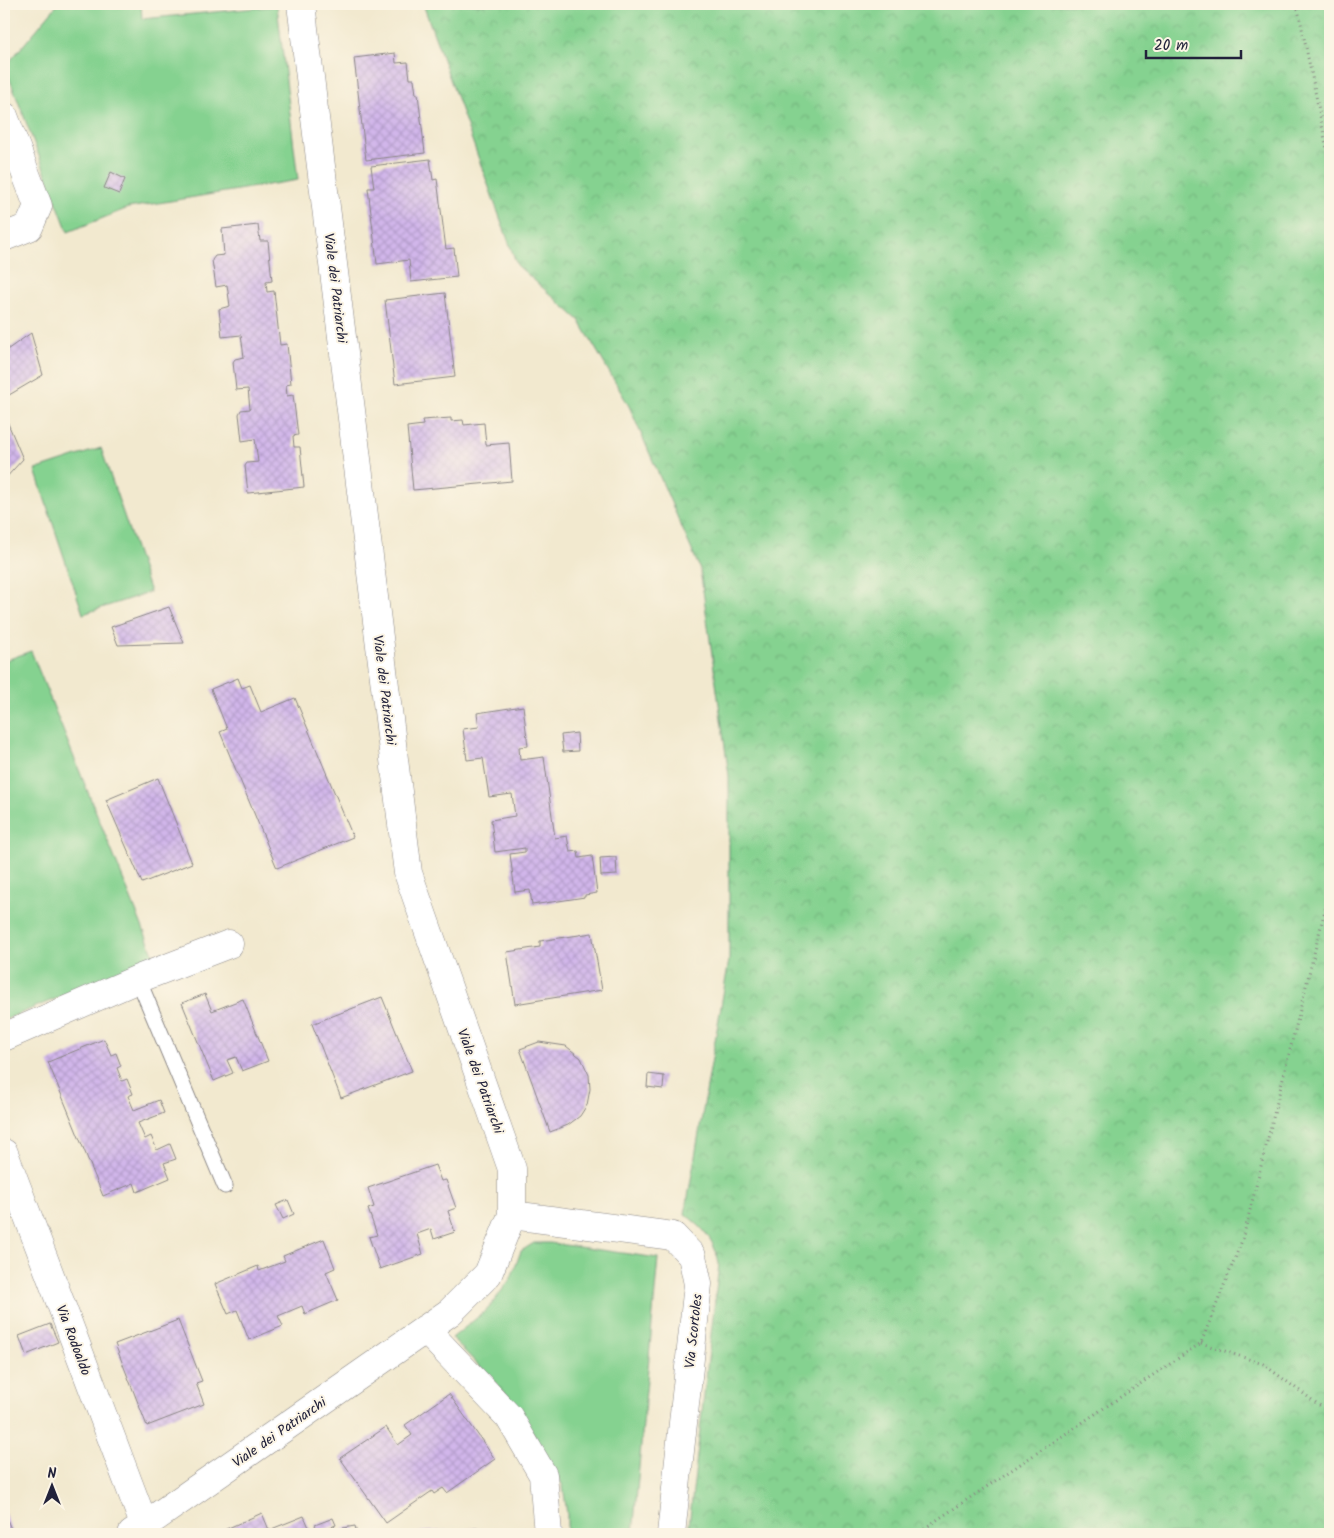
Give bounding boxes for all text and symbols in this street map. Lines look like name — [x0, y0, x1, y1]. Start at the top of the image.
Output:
scale bar — [1146, 28, 1242, 60]
text: 20 m — [1154, 34, 1188, 58]
street label: Viale dei Patriarchi — [317, 232, 353, 345]
street label: Viale dei Patriarchi — [366, 634, 402, 747]
street label: Viale dei Patriarchi — [451, 1026, 510, 1138]
street label: Via Scortoles — [679, 1293, 709, 1370]
street label: Via Rodoaldo — [50, 1302, 97, 1379]
street label: Viale dei Patriarchi — [228, 1392, 332, 1474]
north arrow — [28, 1460, 78, 1510]
text: N — [48, 1463, 57, 1485]

